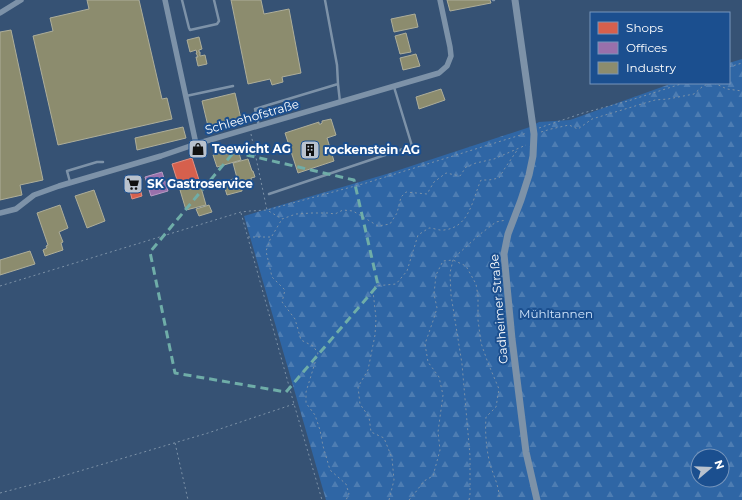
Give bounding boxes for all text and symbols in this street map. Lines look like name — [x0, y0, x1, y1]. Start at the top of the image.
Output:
legend — [590, 12, 730, 84]
text: Shops — [626, 20, 663, 35]
text: Offices — [626, 40, 667, 55]
text: Industry — [626, 60, 676, 75]
street label: Schleehofstraße — [203, 96, 301, 137]
shop icon: Teewicht AG — [187, 138, 209, 160]
building icon: rockenstein AG — [299, 139, 321, 161]
place label: Teewicht AG — [212, 141, 291, 156]
place label: rockenstein AG — [324, 142, 420, 157]
supermarket icon: SK Gastroservice — [122, 173, 144, 195]
place label: SK Gastroservice — [147, 176, 253, 191]
street label: Gadheimer Straße — [486, 254, 511, 364]
park label: Mühltannen — [519, 306, 593, 321]
north arrow — [690, 448, 730, 488]
text: N — [711, 458, 728, 471]

